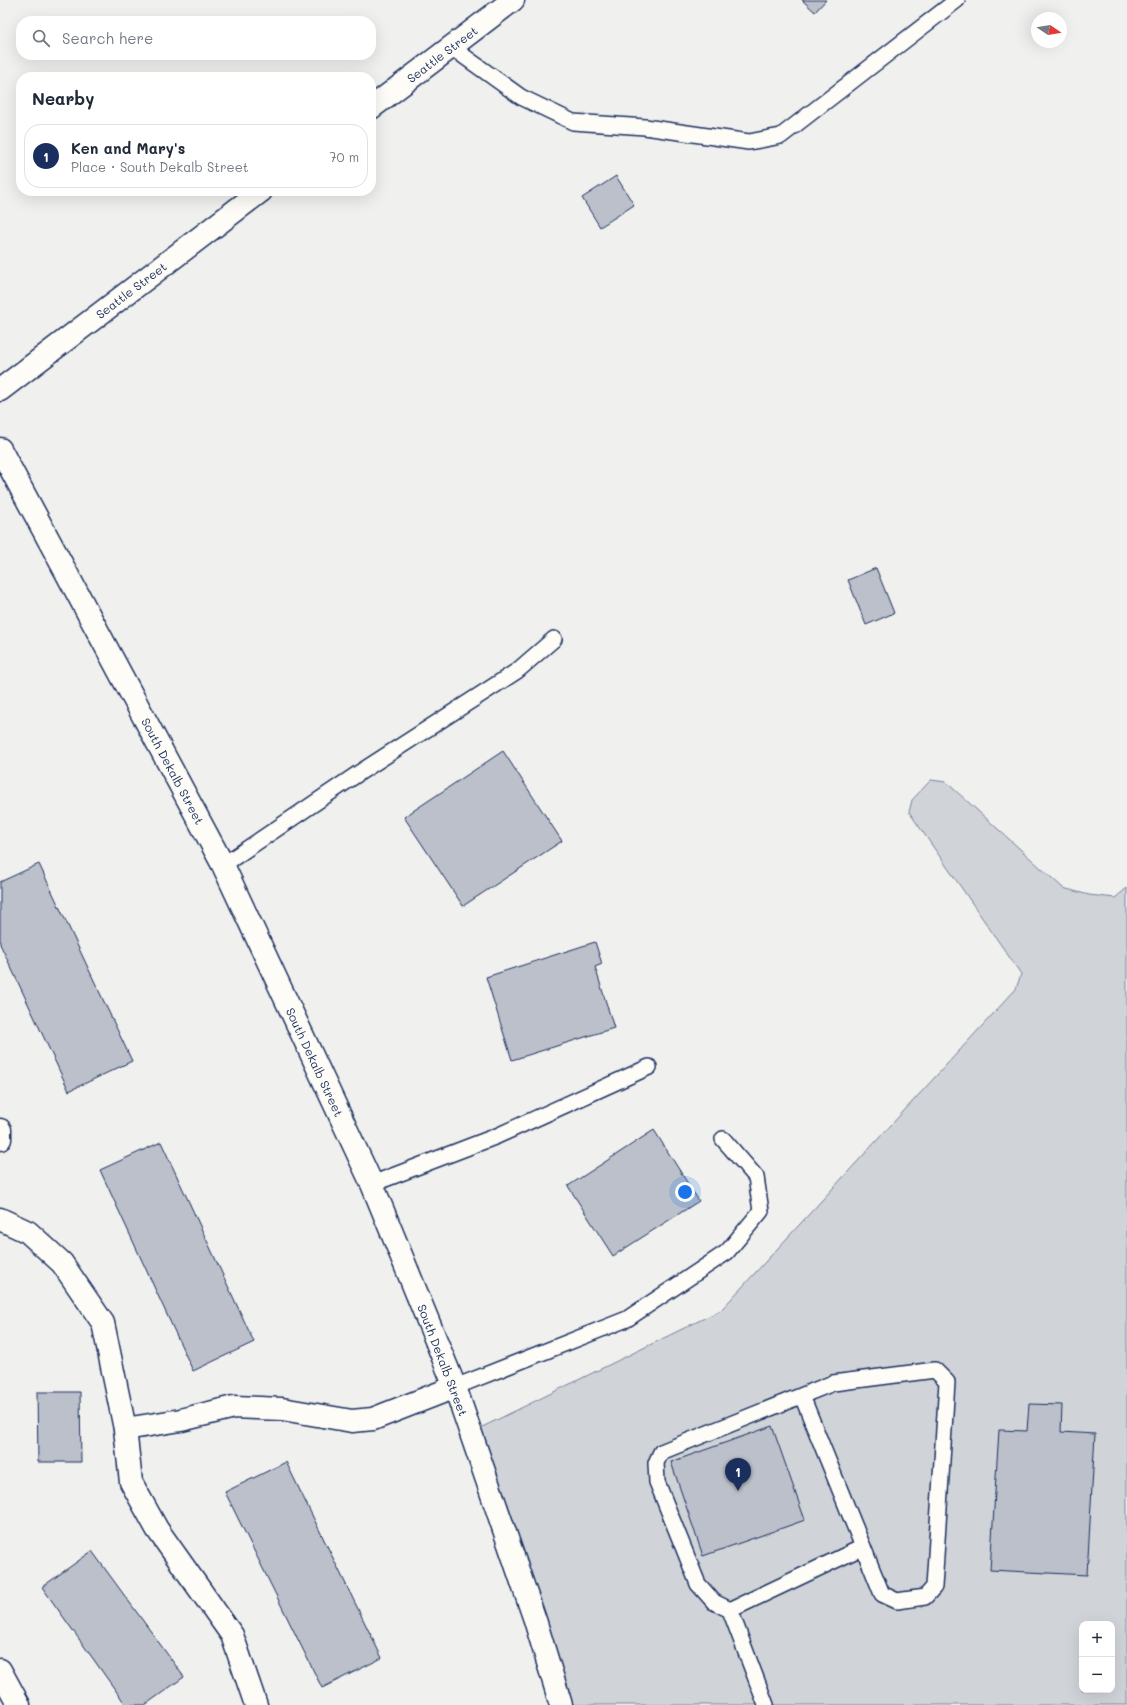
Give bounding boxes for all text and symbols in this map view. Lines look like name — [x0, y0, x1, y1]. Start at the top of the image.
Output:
north arrow — [1031, 12, 1067, 48]
search box — [16, 16, 376, 60]
street label: Seattle Street — [403, 22, 481, 86]
icon: search — [30, 27, 52, 49]
text: Search here — [62, 28, 153, 48]
text: Nearby — [32, 87, 94, 109]
text: Ken and Mary's — [71, 138, 185, 158]
text: 1 — [43, 148, 49, 165]
text: 70 m — [329, 148, 359, 165]
text: Place · South Dekalb Street — [71, 158, 248, 175]
street label: Seattle Street — [92, 258, 170, 322]
street label: South Dekalb Street — [138, 715, 208, 827]
street label: South Dekalb Street — [283, 1005, 347, 1119]
your location — [675, 1182, 695, 1202]
street label: South Dekalb Street — [414, 1302, 472, 1418]
pin: 1 — [725, 1458, 751, 1491]
map controls — [1079, 1621, 1115, 1693]
button: + — [1079, 1621, 1115, 1657]
button: − — [1079, 1657, 1115, 1693]

